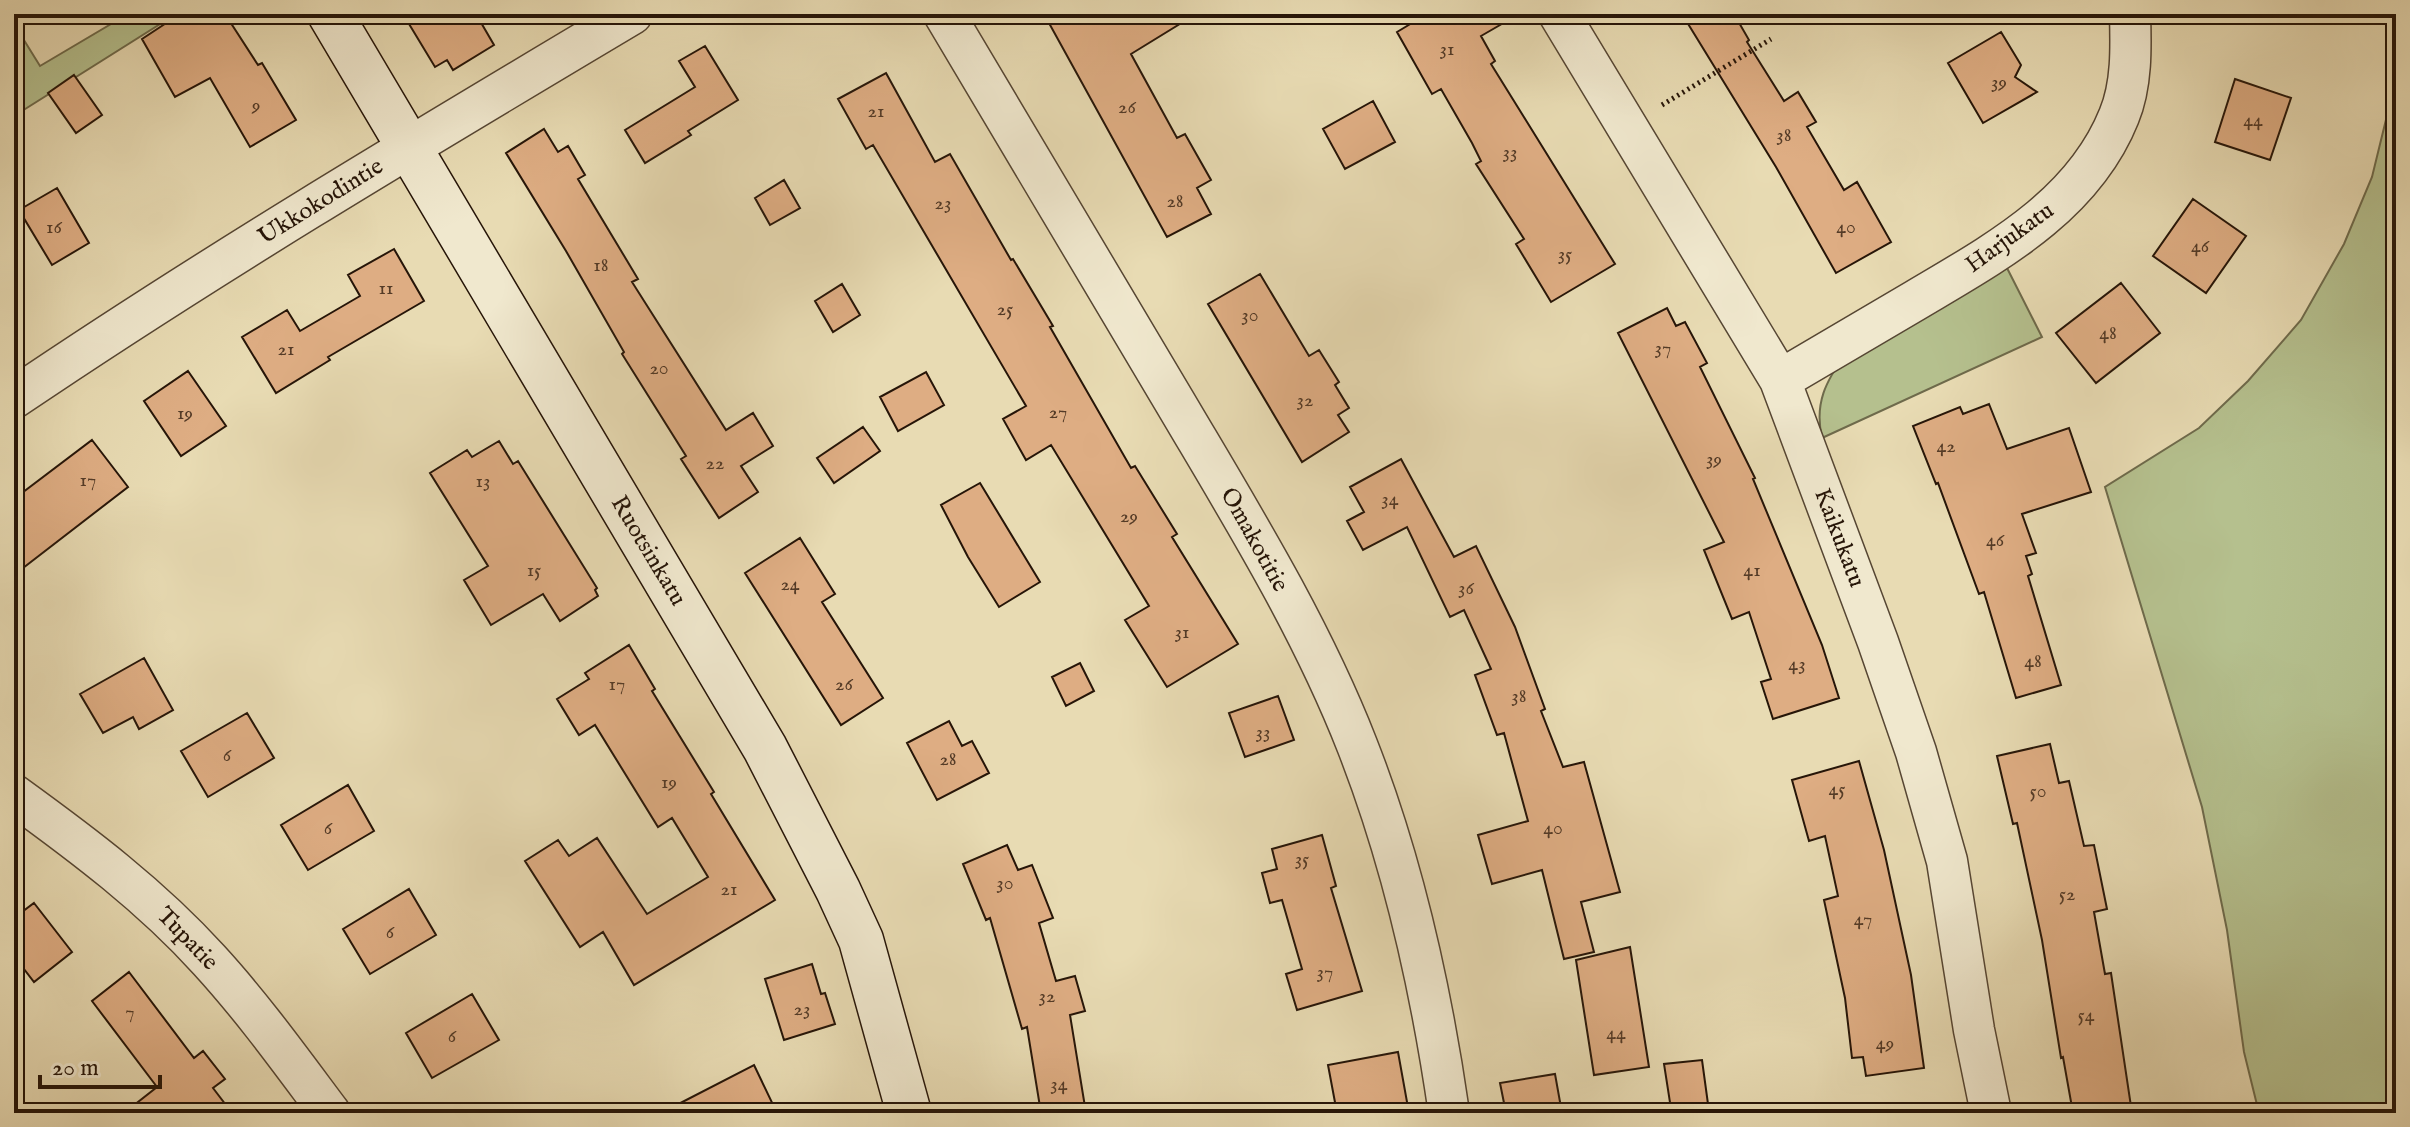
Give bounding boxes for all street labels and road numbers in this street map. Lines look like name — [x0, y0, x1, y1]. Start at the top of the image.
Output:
street label: Ukkokodintie — [253, 151, 389, 253]
street label: Harjukatu — [1960, 196, 2060, 280]
street label: Omakotitie — [1213, 482, 1295, 598]
street label: Kaikukatu — [1806, 484, 1872, 592]
street label: Ruotsinkatu — [603, 490, 693, 612]
street label: Tupatie — [149, 901, 225, 977]

